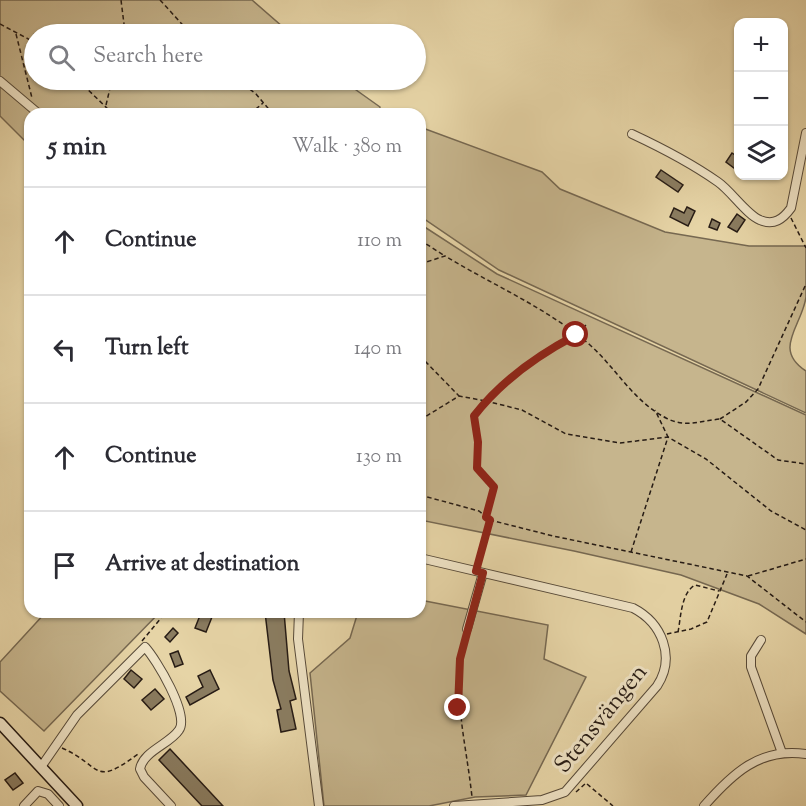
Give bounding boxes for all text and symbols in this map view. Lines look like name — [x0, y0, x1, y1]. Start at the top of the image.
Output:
map controls — [734, 18, 788, 180]
button: + — [734, 18, 788, 72]
search box — [24, 24, 426, 90]
icon: search — [45, 41, 78, 74]
text: Search here — [93, 41, 203, 73]
button: − — [734, 72, 788, 126]
button: layers — [734, 126, 788, 180]
text: 5 min — [48, 129, 107, 166]
text: Walk · 380 m — [292, 133, 402, 162]
icon: ahead — [48, 225, 81, 258]
text: Continue — [105, 225, 196, 257]
text: 110 m — [357, 227, 402, 256]
route start — [562, 321, 588, 347]
icon: left — [48, 333, 81, 366]
text: Turn left — [105, 333, 188, 365]
text: 140 m — [354, 335, 402, 364]
icon: ahead — [48, 441, 81, 474]
text: Continue — [105, 441, 196, 473]
text: 130 m — [356, 443, 402, 472]
icon: arrive — [48, 549, 81, 582]
text: Arrive at destination — [105, 549, 300, 581]
street label: Stensvängen — [547, 657, 656, 781]
route end — [444, 694, 470, 720]

